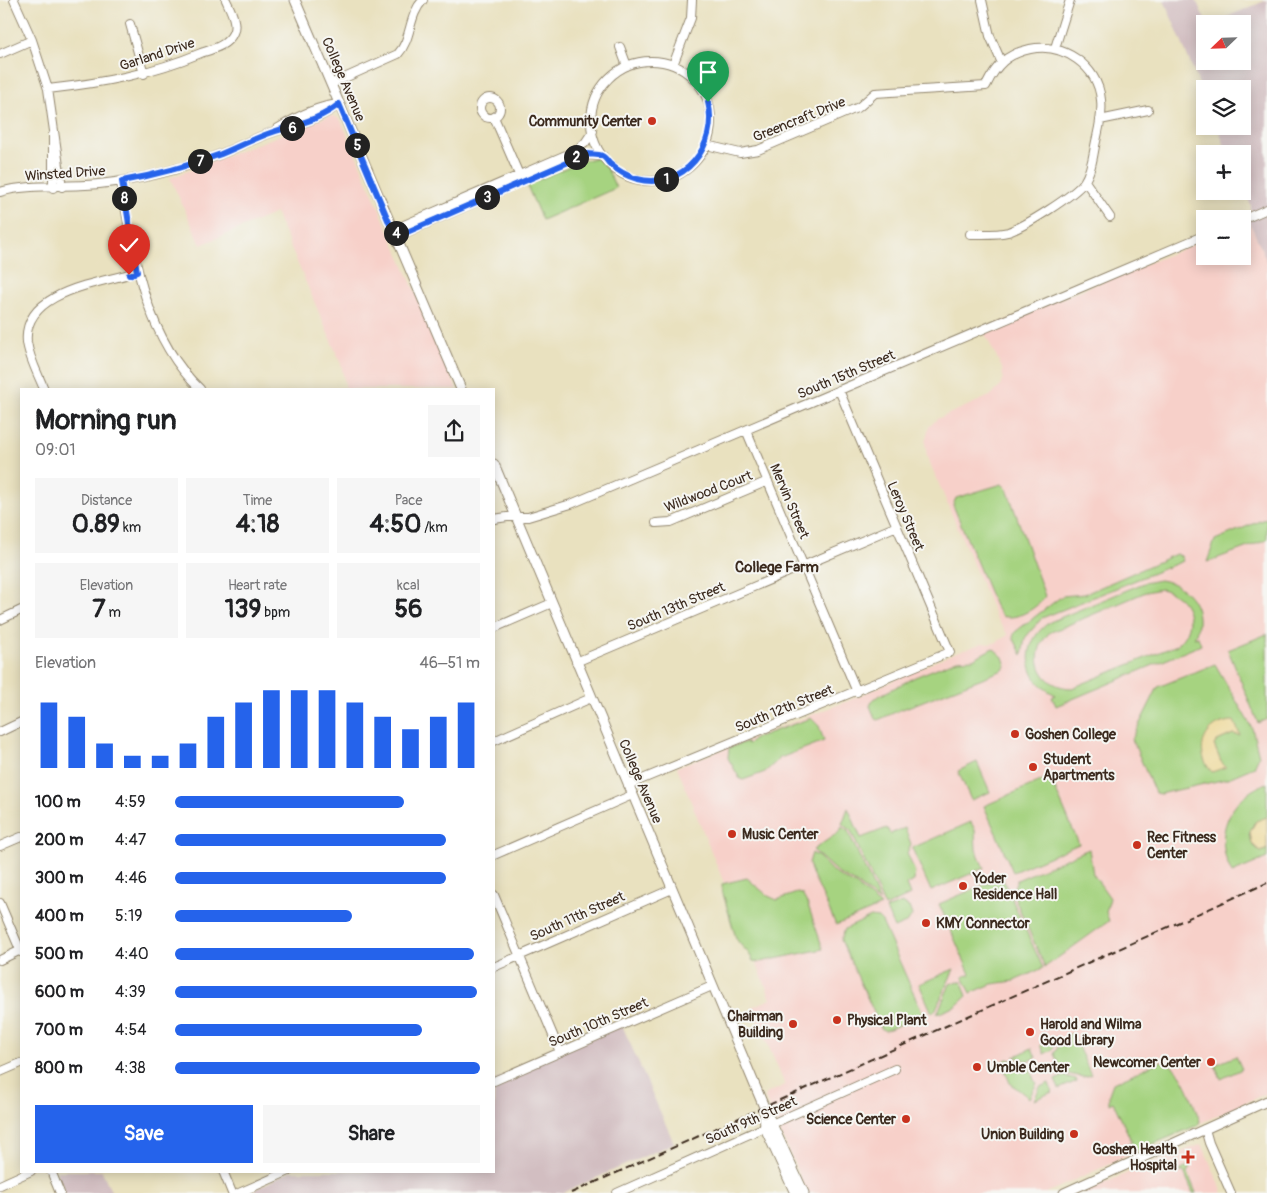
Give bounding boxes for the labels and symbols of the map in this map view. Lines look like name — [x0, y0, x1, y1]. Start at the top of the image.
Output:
north arrow — [1196, 15, 1251, 70]
street label: Garland Drive — [117, 34, 197, 75]
street label: College Avenue — [318, 35, 369, 124]
pin — [687, 51, 729, 102]
street label: Greencraft Drive — [750, 93, 848, 146]
place label: Community Center — [529, 113, 643, 130]
marker: Community Center — [646, 115, 658, 127]
pin: 6 — [280, 116, 304, 140]
pin: 5 — [344, 132, 370, 158]
pin: 2 — [564, 144, 588, 170]
pin: 7 — [188, 148, 212, 174]
street label: Winsted Drive — [24, 162, 106, 185]
pin: 1 — [654, 166, 678, 192]
pin: 3 — [474, 184, 500, 210]
pin: 8 — [112, 186, 136, 210]
pin: 4 — [384, 220, 408, 246]
pin — [108, 224, 150, 275]
street label: South 15th Street — [795, 346, 898, 403]
street label: Mervin Street — [766, 461, 813, 541]
street label: Wildwood Court — [662, 467, 755, 516]
street label: Leroy Street — [883, 479, 928, 554]
district label: College Farm — [735, 558, 819, 577]
street label: South 13th Street — [625, 578, 728, 635]
street label: South 12th Street — [733, 681, 836, 736]
place label: Goshen College — [1025, 726, 1117, 743]
marker: Goshen College — [1009, 728, 1021, 740]
street label: College Avenue — [615, 737, 666, 826]
place label: Student Apartments — [1043, 751, 1115, 784]
marker: Student Apartments — [1027, 761, 1039, 773]
place label: Music Center — [742, 826, 820, 843]
marker: Music Center — [726, 828, 738, 840]
place label: Rec Fitness Center — [1147, 829, 1217, 862]
marker: Rec Fitness Center — [1131, 839, 1143, 851]
place label: Yoder Residence Hall — [972, 870, 1057, 903]
marker: Yoder Residence Hall — [957, 880, 969, 892]
street label: South 11th Street — [527, 888, 628, 945]
place label: KMY Connector — [936, 915, 1031, 932]
marker: KMY Connector — [920, 917, 932, 929]
street label: South 10th Street — [546, 994, 651, 1051]
place label: Chairman Building — [727, 1008, 783, 1041]
place label: Physical Plant — [847, 1012, 927, 1029]
marker: Physical Plant — [831, 1014, 843, 1026]
place label: Harold and Wilma Good Library — [1040, 1016, 1142, 1049]
marker: Chairman Building — [787, 1018, 799, 1030]
marker: Harold and Wilma Good Library — [1024, 1026, 1036, 1038]
place label: Newcomer Center — [1093, 1054, 1202, 1071]
marker: Newcomer Center — [1205, 1056, 1217, 1068]
place label: Umble Center — [987, 1059, 1070, 1076]
marker: Umble Center — [971, 1061, 983, 1073]
street label: South 9th Street — [703, 1093, 800, 1148]
place label: Science Center — [806, 1111, 897, 1128]
marker: Science Center — [900, 1113, 912, 1125]
place label: Union Building — [981, 1126, 1064, 1143]
marker: Union Building — [1068, 1128, 1080, 1140]
place label: Goshen Health Hospital — [1093, 1141, 1177, 1174]
marker: Goshen Health Hospital — [1181, 1150, 1195, 1164]

